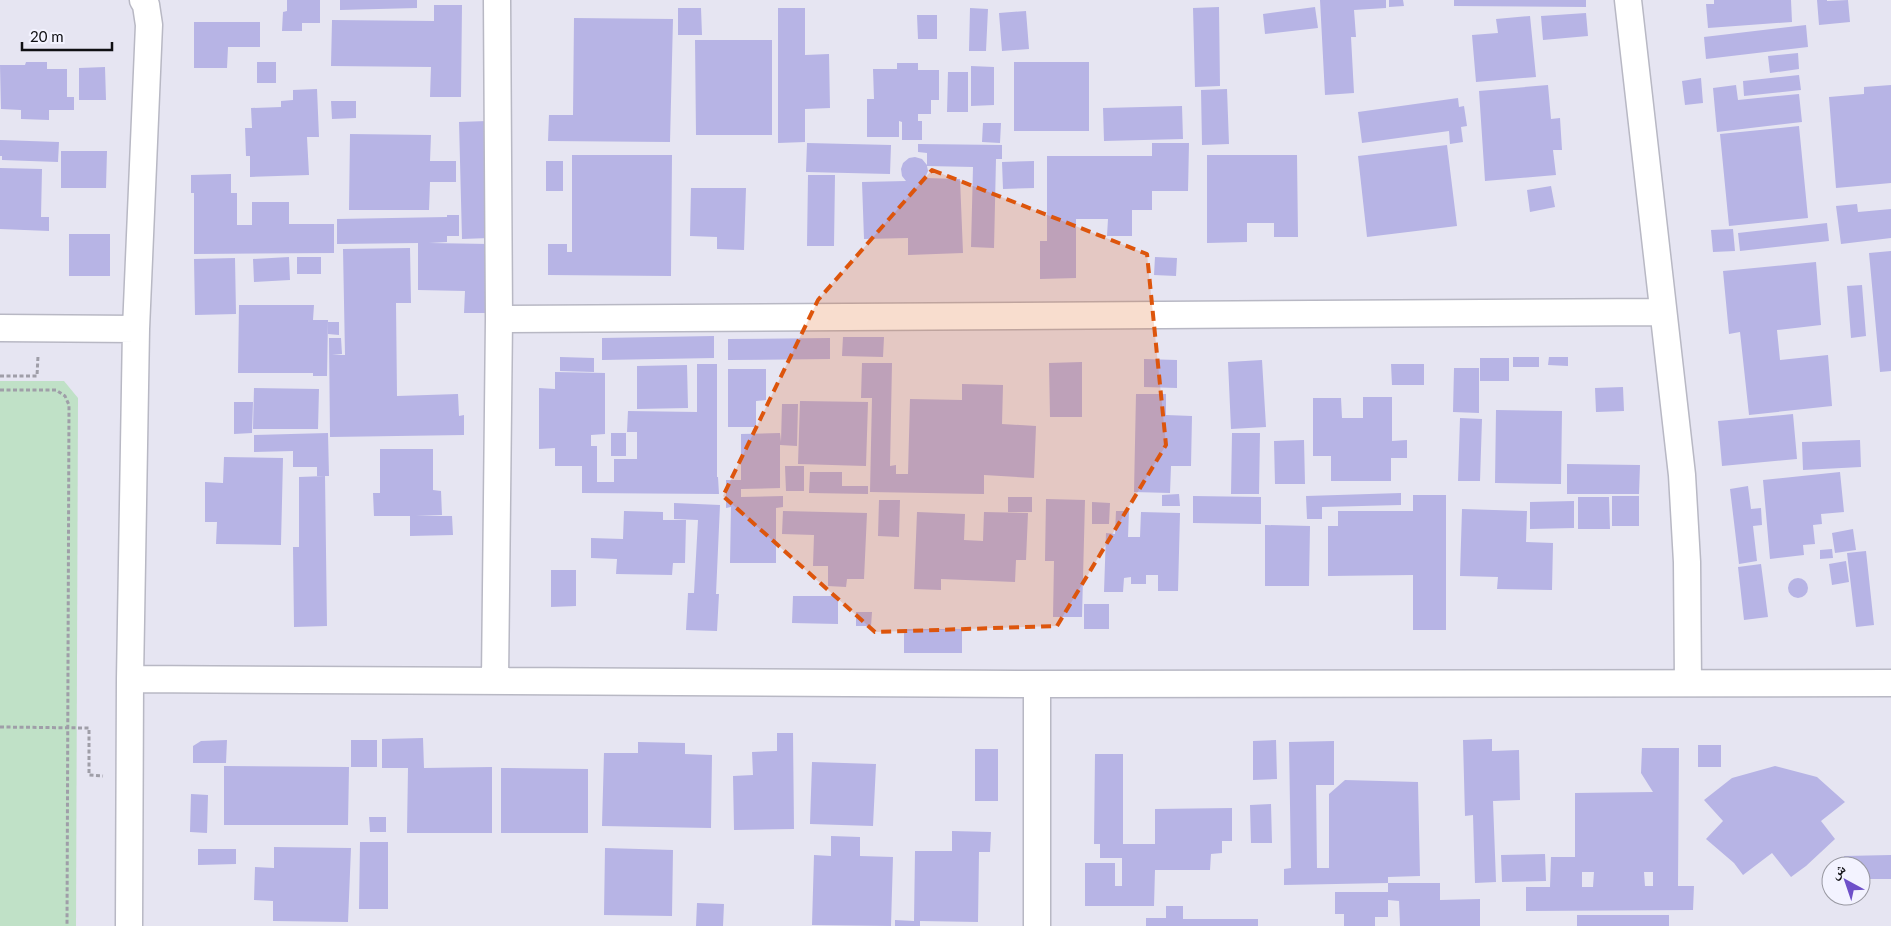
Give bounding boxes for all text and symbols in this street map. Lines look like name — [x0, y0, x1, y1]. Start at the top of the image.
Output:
scale bar — [22, 20, 112, 52]
text: 20 m — [30, 27, 64, 45]
north arrow — [1821, 856, 1871, 906]
text: ش — [1826, 859, 1849, 883]

